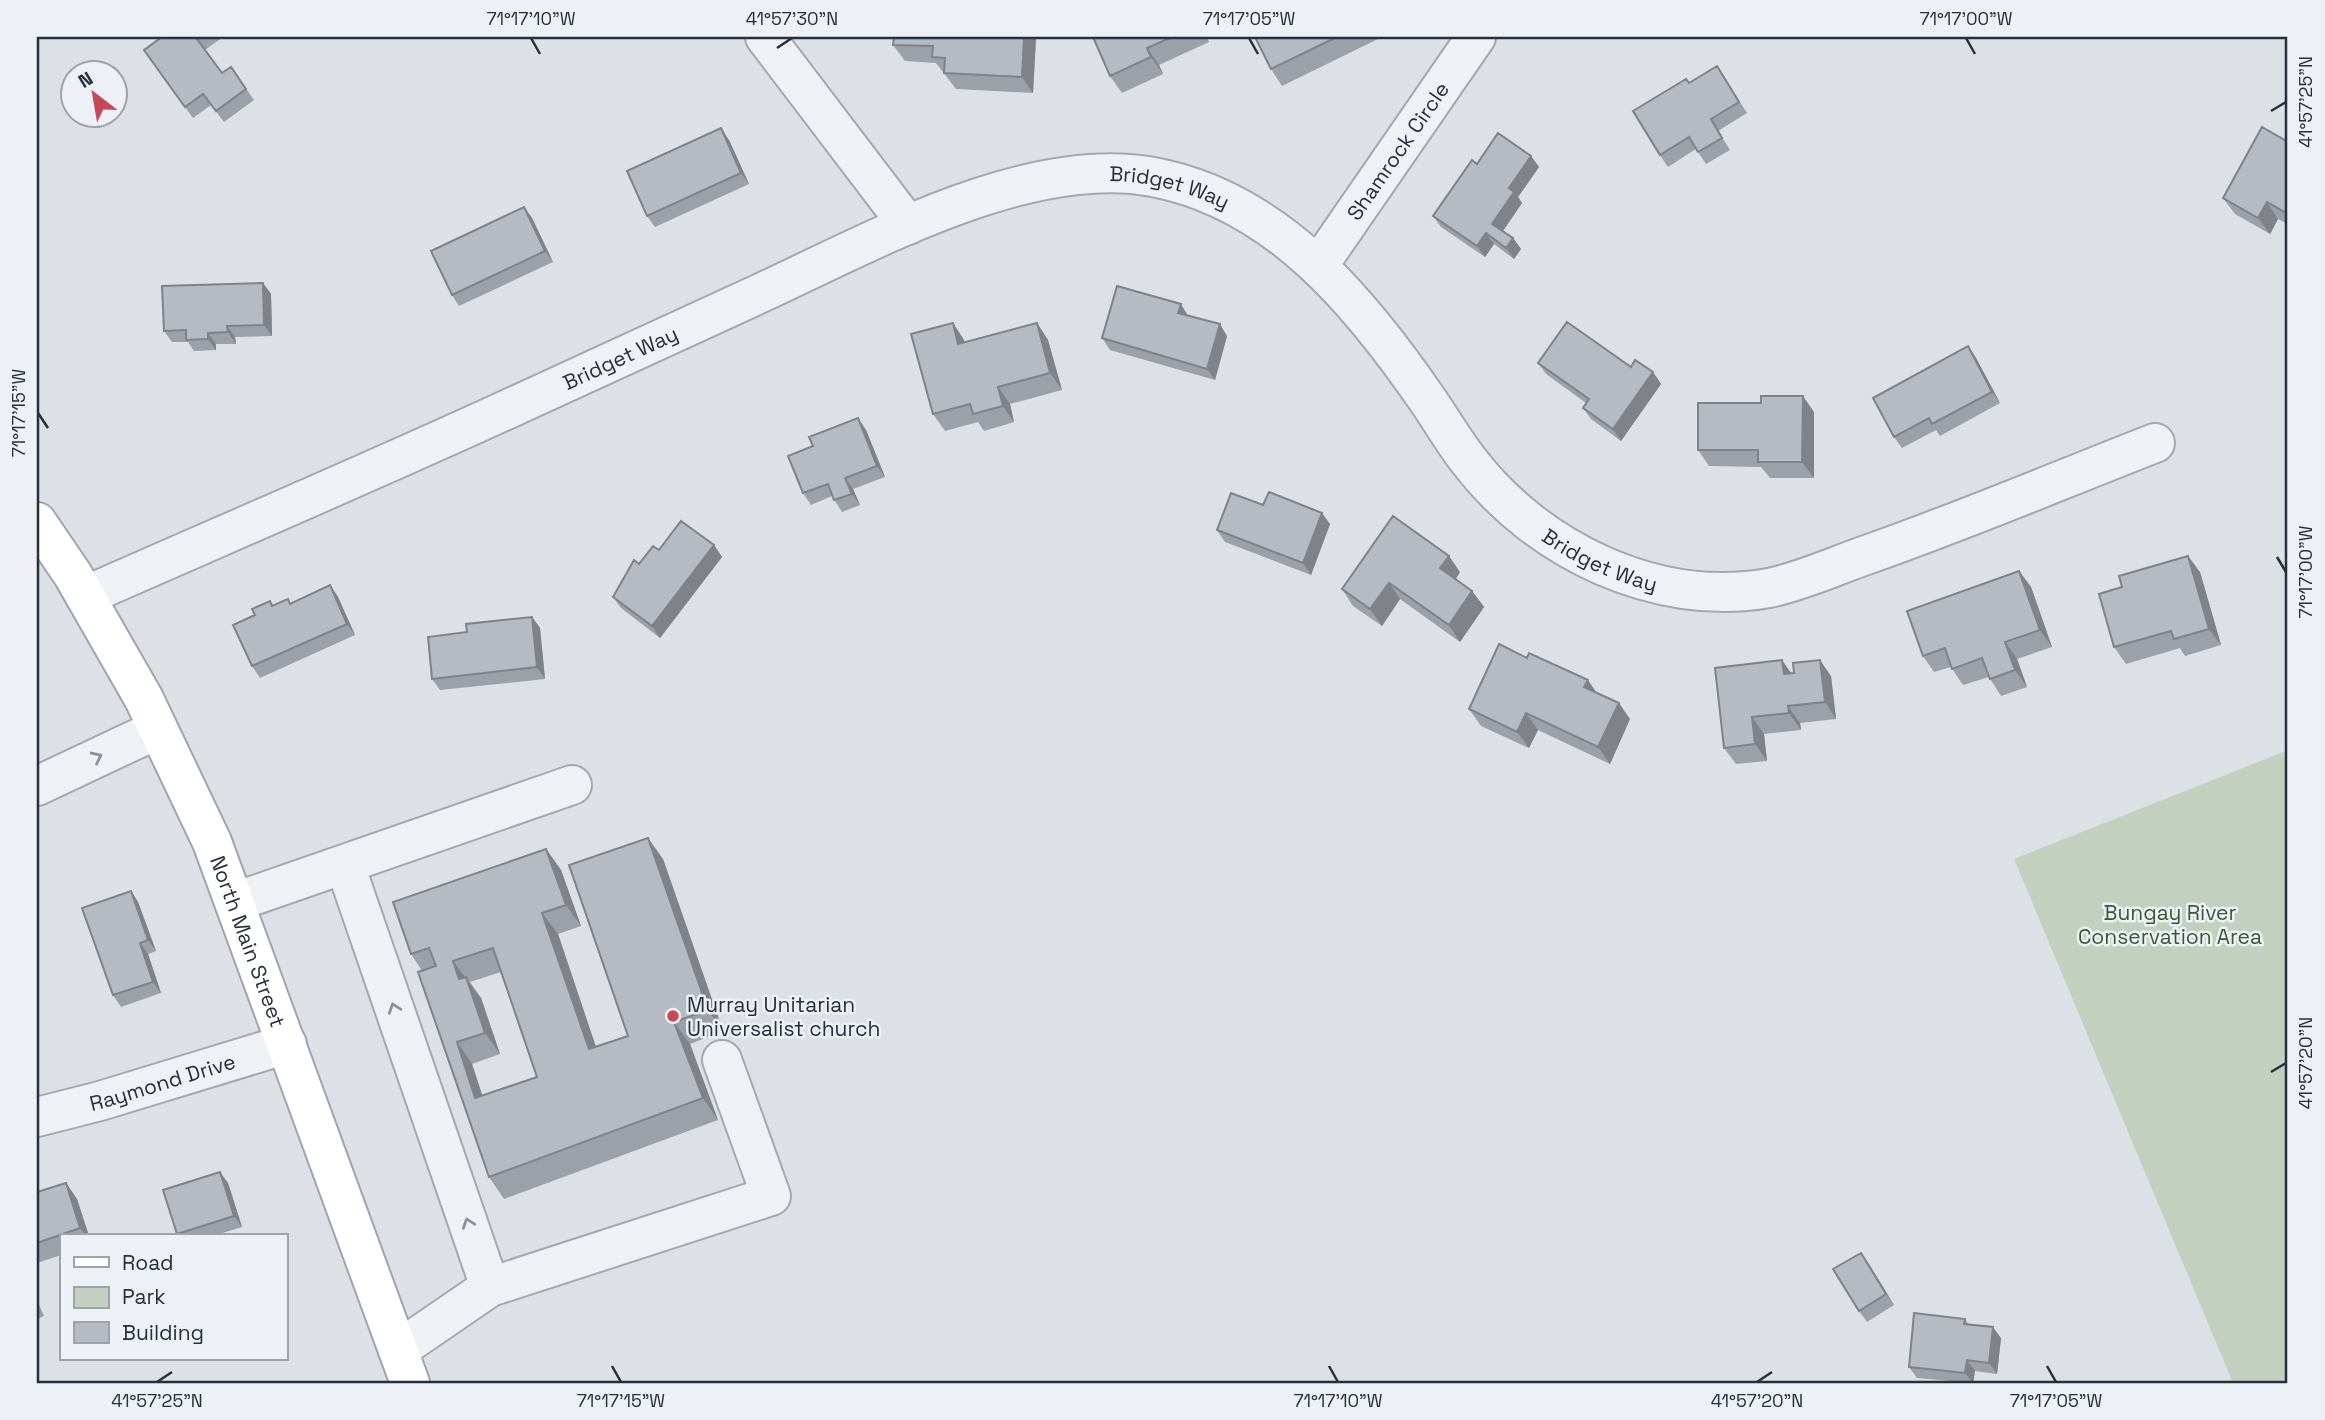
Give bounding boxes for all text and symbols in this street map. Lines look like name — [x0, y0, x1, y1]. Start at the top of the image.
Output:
text: 71°17'10"W — [486, 7, 576, 30]
text: 41°57'30"N — [746, 7, 838, 30]
text: 71°17'05"W — [1203, 7, 1295, 30]
text: 71°17'00"W — [1919, 7, 2013, 30]
text: 41°57'25"N — [2294, 56, 2317, 148]
north arrow — [60, 60, 130, 130]
text: N — [74, 66, 97, 94]
street label: Shamrock Circle — [1340, 76, 1455, 225]
street label: Bridget Way — [1109, 160, 1234, 215]
street label: Bridget Way — [558, 319, 682, 396]
text: 71°17'15"W — [7, 369, 30, 457]
street label: Bridget Way — [1537, 522, 1660, 597]
text: 71°17'00"W — [2294, 525, 2317, 619]
one-way arrow — [90, 751, 102, 765]
street label: North Main Street — [205, 852, 292, 1031]
park label: Bungay River Conservation Area — [2078, 899, 2262, 950]
place label: Murray Unitarian Universalist church — [687, 991, 880, 1042]
one-way arrow — [388, 1002, 402, 1014]
marker: Murray Unitarian Universalist church — [665, 1008, 681, 1024]
text: 41°57'20"N — [2294, 1017, 2317, 1109]
street label: Raymond Drive — [86, 1047, 238, 1117]
one-way arrow — [462, 1217, 476, 1229]
legend — [60, 1234, 287, 1360]
text: Road — [122, 1249, 174, 1276]
text: Park — [122, 1283, 166, 1310]
text: Building — [122, 1319, 204, 1346]
text: 41°57'25"N — [111, 1389, 203, 1412]
text: 71°17'15"W — [577, 1389, 665, 1412]
text: 71°17'10"W — [1293, 1389, 1383, 1412]
text: 41°57'20"N — [1711, 1389, 1803, 1412]
text: 71°17'05"W — [2010, 1389, 2102, 1412]

